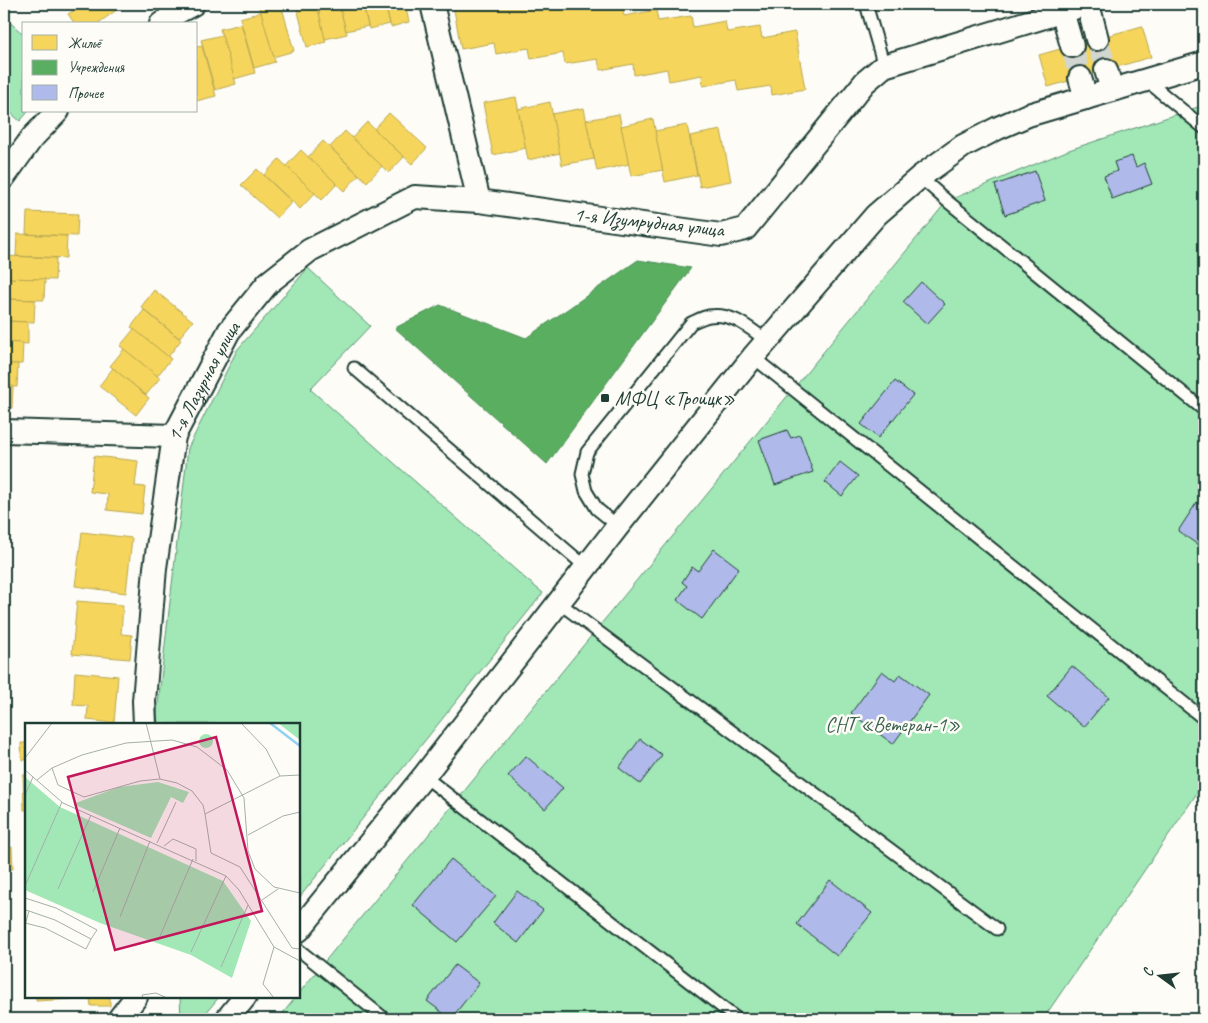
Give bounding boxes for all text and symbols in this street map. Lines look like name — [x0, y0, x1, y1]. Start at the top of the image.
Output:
legend — [22, 22, 198, 112]
text: Жильё — [68, 34, 103, 53]
text: Учреждения — [68, 58, 125, 77]
text: Прочее — [68, 84, 104, 103]
street label: 1-я Изумрудная улица — [573, 202, 727, 243]
street label: 1-я Лазурная улица — [161, 314, 246, 445]
place label: МФЦ «Троицк» — [615, 386, 735, 411]
marker: МФЦ «Троицк» — [599, 392, 611, 404]
park label: СНТ «Ветеран-1» — [826, 712, 960, 737]
inset map — [25, 723, 300, 998]
north arrow — [1136, 950, 1186, 1000]
text: С — [1139, 965, 1158, 978]

